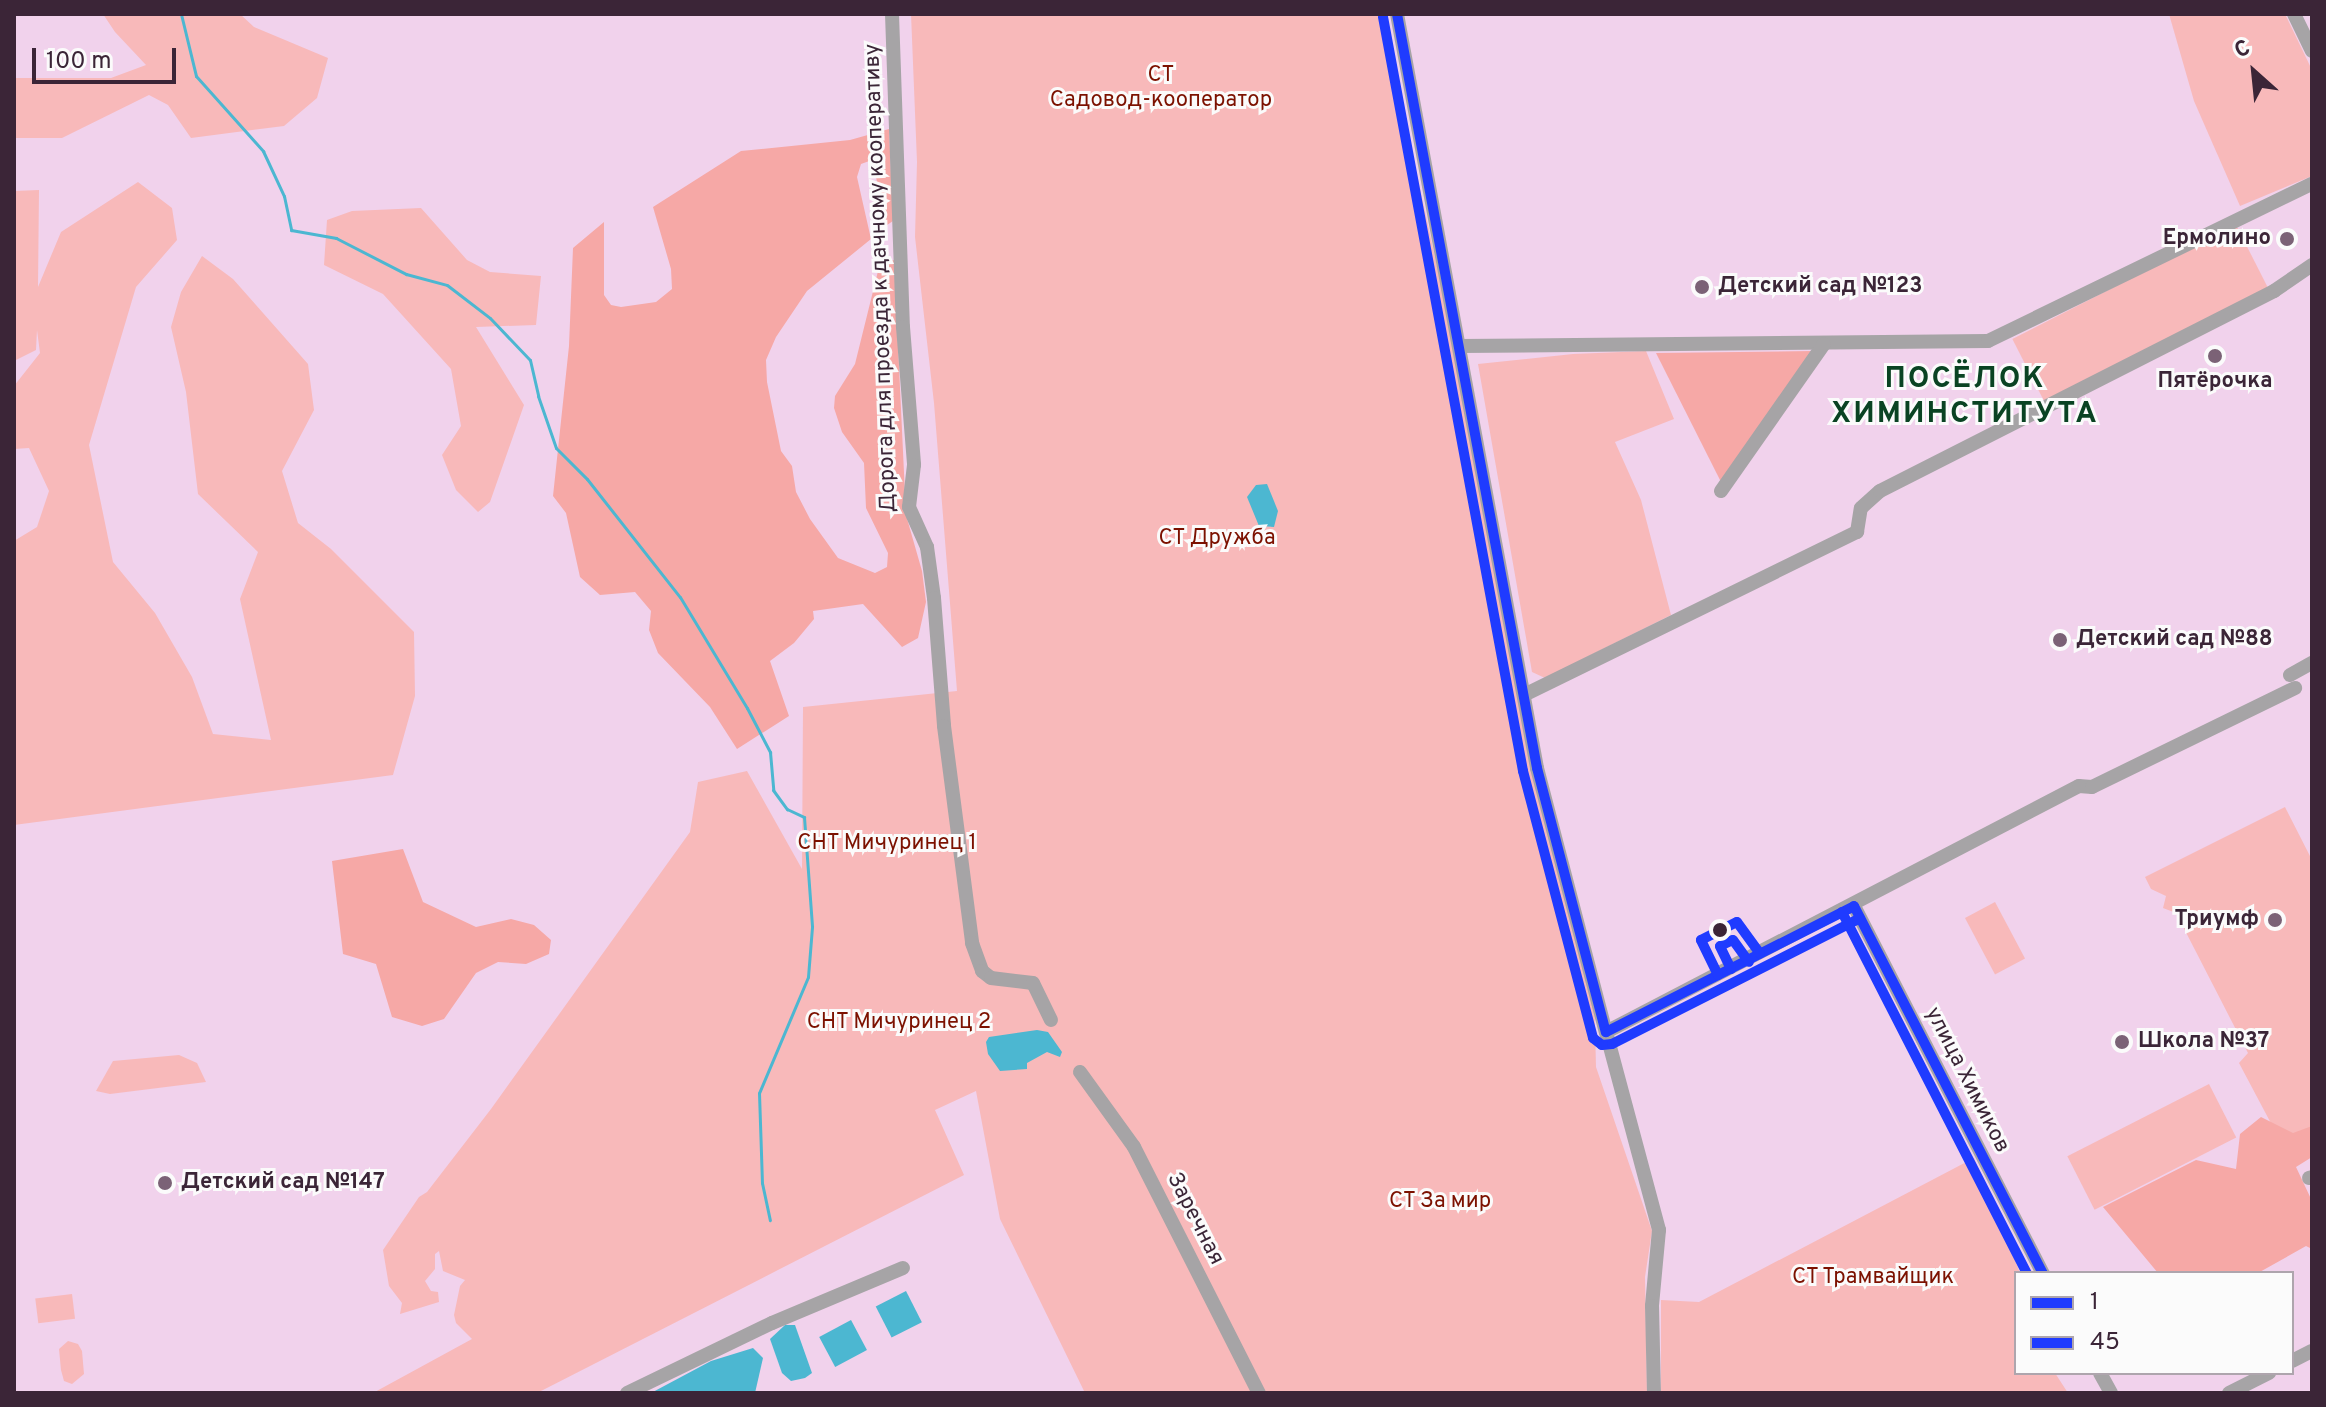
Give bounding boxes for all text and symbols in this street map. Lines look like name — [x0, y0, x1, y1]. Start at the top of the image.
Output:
scale bar — [36, 32, 180, 82]
north arrow — [2214, 32, 2294, 112]
text: С — [2230, 35, 2255, 65]
street label: Дорога для проезда к дачному кооперативу — [860, 43, 902, 513]
text: 100 m — [46, 47, 112, 77]
park label: СТ Садовод-кооператор — [1050, 62, 1272, 114]
place label: Ермолино — [2163, 226, 2271, 252]
marker: Ермолино — [2278, 230, 2296, 248]
place label: Детский сад №123 — [1718, 274, 1922, 300]
marker: Детский сад №123 — [1693, 278, 1711, 296]
marker: Пятёрочка — [2206, 347, 2224, 365]
district label: ПОСЁЛОК ХИМИНСТИТУТА — [1831, 362, 2099, 432]
place label: Пятёрочка — [2158, 369, 2272, 395]
park label: СТ Дружба — [1158, 526, 1276, 552]
place label: Детский сад №88 — [2076, 627, 2273, 653]
marker: Детский сад №88 — [2051, 631, 2069, 649]
park label: СНТ Мичуринец 1 — [797, 831, 977, 857]
place label: Триумф — [2175, 907, 2259, 933]
marker: Триумф — [2266, 911, 2284, 929]
unlabelled marker — [1712, 922, 1728, 938]
street label: улица Химиков — [1919, 1003, 2015, 1157]
park label: СНТ Мичуринец 2 — [806, 1010, 992, 1036]
place label: Школа №37 — [2138, 1029, 2269, 1055]
marker: Школа №37 — [2113, 1033, 2131, 1051]
street label: Заречная — [1161, 1168, 1229, 1270]
place label: Детский сад №147 — [181, 1170, 385, 1196]
marker: Детский сад №147 — [156, 1174, 174, 1192]
park label: СТ За мир — [1388, 1189, 1492, 1215]
park label: СТ Трамвайщик — [1791, 1265, 1955, 1291]
legend — [2014, 1271, 2294, 1375]
text: 1 — [2090, 1288, 2099, 1318]
text: 45 — [2090, 1328, 2120, 1358]

